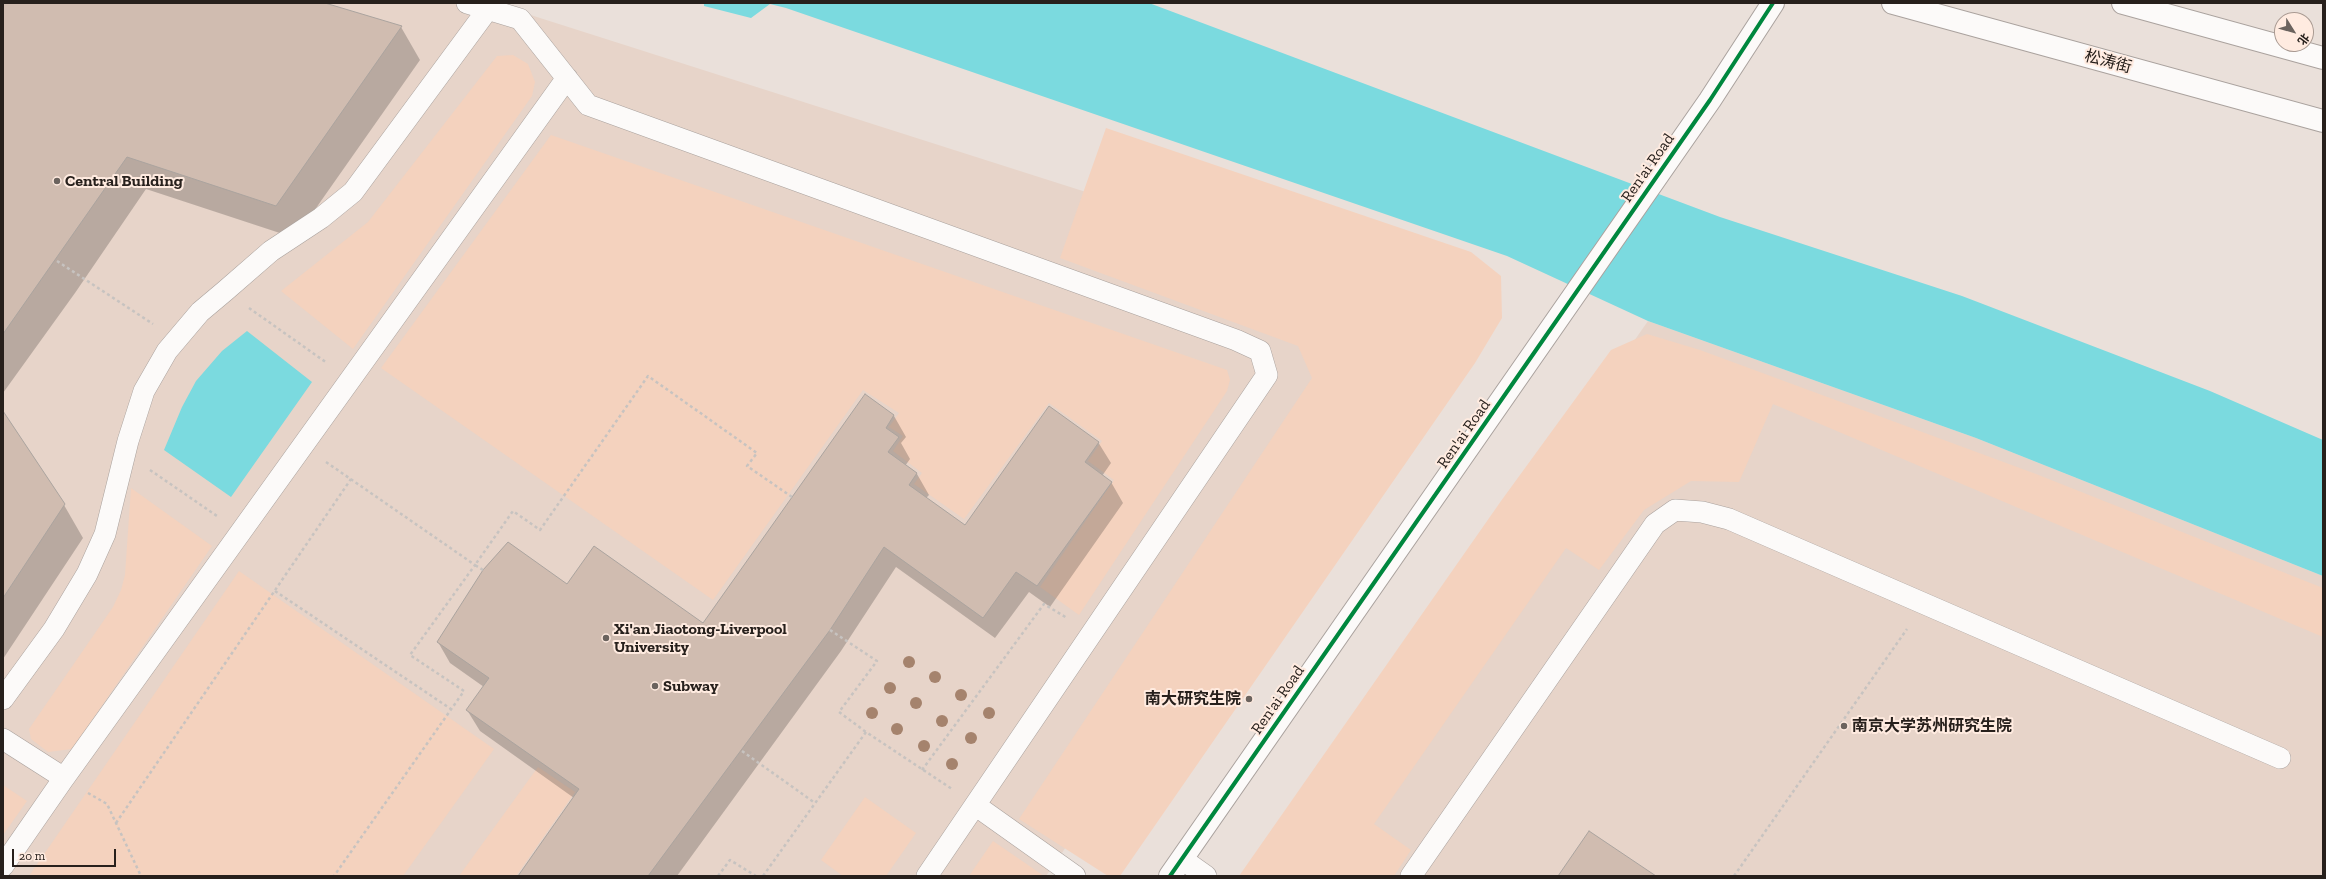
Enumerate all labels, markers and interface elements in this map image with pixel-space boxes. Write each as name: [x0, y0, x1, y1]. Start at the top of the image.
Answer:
north arrow: [2274, 12, 2314, 52]
text: 北: [2295, 31, 2312, 47]
street label: 松涛街: [2082, 47, 2134, 77]
street label: Ren'ai Road: [1617, 130, 1679, 206]
place label: Central Building: [65, 171, 183, 191]
marker: Central Building: [52, 176, 62, 186]
street label: Ren'ai Road: [1433, 396, 1495, 472]
place label: Xi'an Jiaotong-Liverpool University: [614, 619, 787, 657]
marker: Xi'an Jiaotong-Liverpool University: [601, 633, 611, 643]
street label: Ren'ai Road: [1247, 662, 1309, 738]
place label: Subway: [663, 676, 718, 696]
marker: Subway: [650, 681, 660, 691]
place label: 南大研究生院: [1145, 689, 1241, 709]
marker: 南大研究生院: [1244, 694, 1254, 704]
place label: 南京大学苏州研究生院: [1852, 716, 2012, 736]
marker: 南京大学苏州研究生院: [1839, 721, 1849, 731]
scale bar: [14, 841, 118, 867]
text: 20 m: [19, 849, 45, 863]

